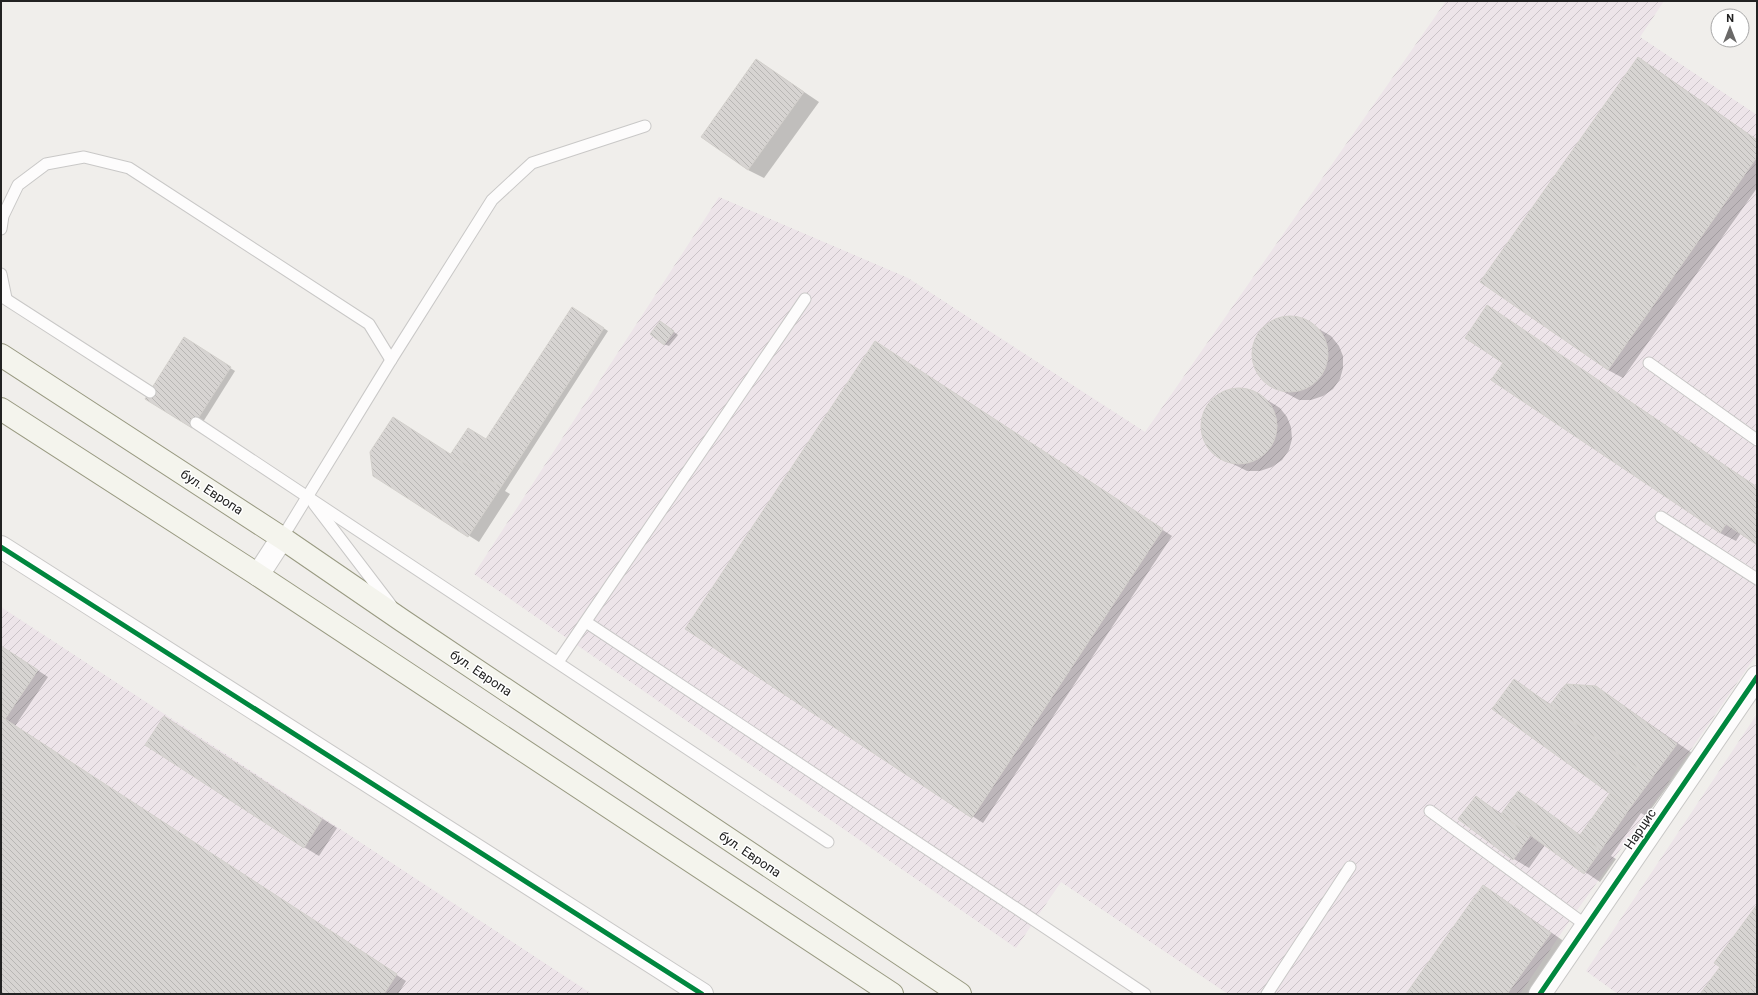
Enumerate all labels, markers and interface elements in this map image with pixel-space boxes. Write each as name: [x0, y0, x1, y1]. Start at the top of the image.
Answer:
north arrow: [1710, 8, 1750, 48]
text: N: [1726, 12, 1734, 25]
street label: бул. Европа: [178, 466, 246, 518]
street label: бул. Европа: [447, 647, 515, 699]
street label: Нарцис: [1621, 806, 1659, 852]
street label: бул. Европа: [716, 828, 784, 880]

